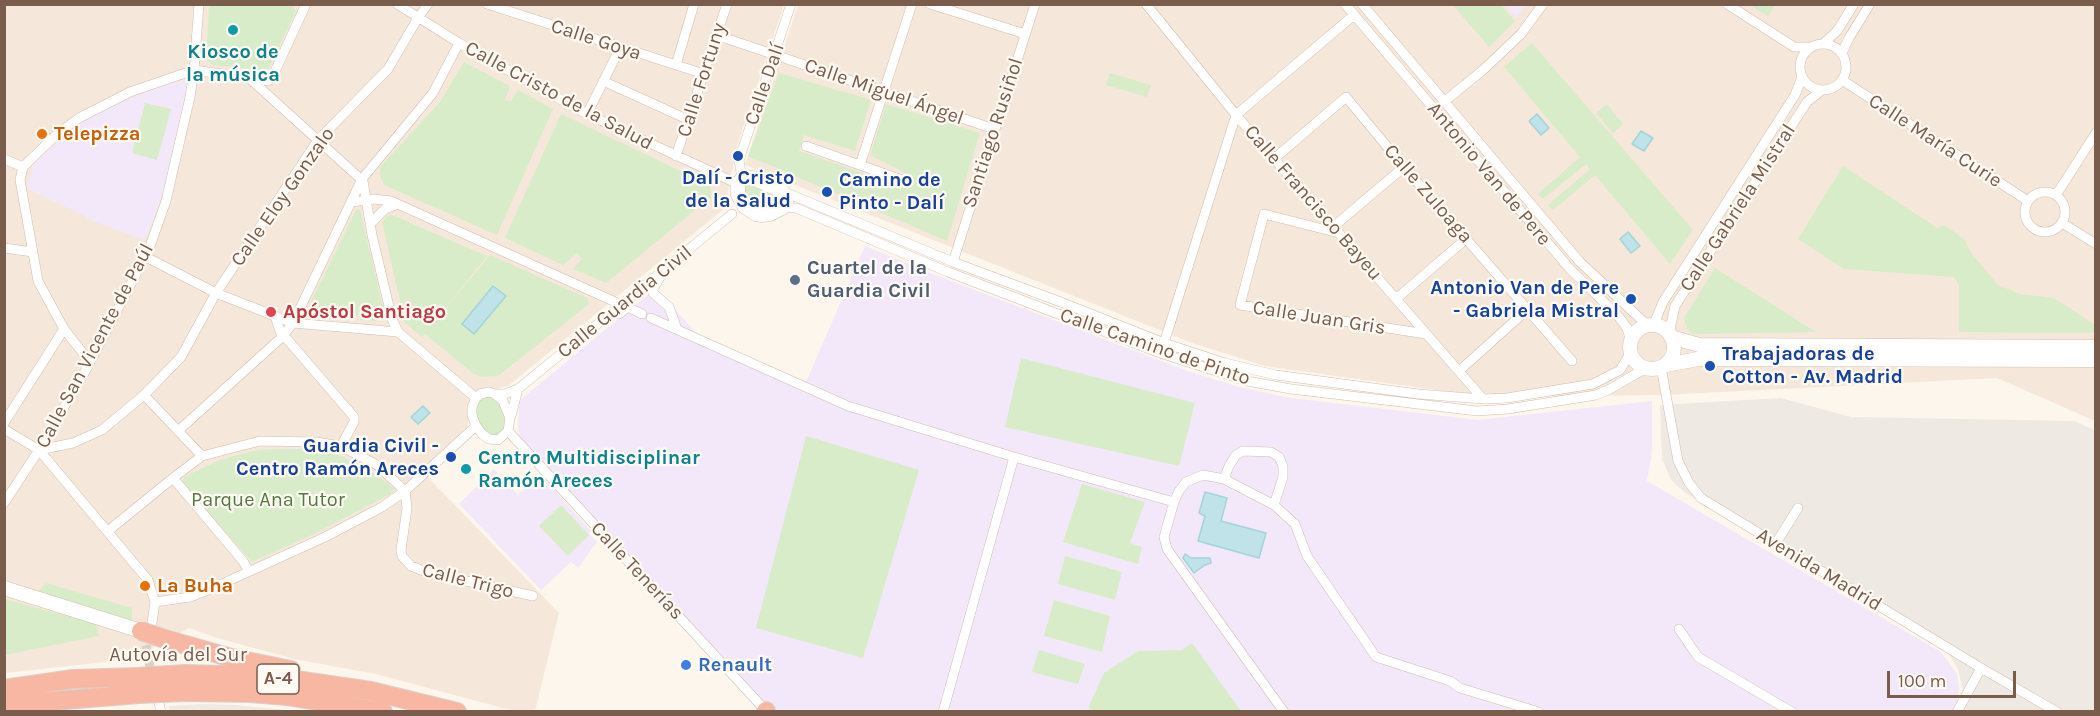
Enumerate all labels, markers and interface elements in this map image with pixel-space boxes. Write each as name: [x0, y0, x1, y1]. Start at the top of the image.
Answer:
street label: Calle Goya: [548, 14, 644, 66]
street label: Calle Fortuny: [672, 20, 732, 140]
marker: Kiosco de la música: [226, 23, 240, 37]
street label: Calle Cristo de la Salud: [461, 36, 657, 156]
place label: Kiosco de la música: [186, 40, 280, 87]
street label: Calle Dalí: [740, 40, 790, 128]
street label: Calle Miguel Ángel: [801, 53, 967, 131]
street label: Santiago Rusiñol: [957, 55, 1029, 211]
street label: Calle María Curie: [1864, 89, 2006, 193]
street label: Antonio Van de Pere: [1422, 97, 1556, 251]
street label: Calle Francisco Bayeu: [1239, 120, 1387, 286]
street label: Calle Gabriela Mistral: [1675, 120, 1801, 296]
place label: Telepizza: [54, 122, 141, 146]
street label: Calle Eloy Gonzalo: [226, 123, 340, 271]
marker: Telepizza: [35, 127, 49, 141]
street label: Calle Zuloaga: [1379, 140, 1477, 248]
marker: Dalí - Cristo de la Salud: [731, 149, 745, 163]
place label: Dalí - Cristo de la Salud: [682, 166, 794, 213]
place label: Camino de Pinto - Dalí: [839, 168, 945, 215]
marker: Camino de Pinto - Dalí: [820, 185, 834, 199]
street label: Calle San Vicente de Paúl: [31, 239, 159, 453]
street label: Calle Guardia Civil: [553, 240, 697, 364]
place label: Cuartel de la Guardia Civil: [807, 256, 930, 303]
marker: Cuartel de la Guardia Civil: [788, 273, 802, 287]
place label: Antonio Van de Pere - Gabriela Mistral: [1430, 276, 1619, 323]
marker: Antonio Van de Pere - Gabriela Mistral: [1624, 292, 1638, 306]
street label: Calle Juan Gris: [1251, 296, 1387, 340]
place label: Apóstol Santiago: [283, 300, 446, 324]
street label: Calle Camino de Pinto: [1057, 303, 1253, 391]
marker: Apóstol Santiago: [264, 305, 278, 319]
place label: Trabajadoras de Cotton - Av. Madrid: [1722, 342, 1903, 389]
marker: Trabajadoras de Cotton - Av. Madrid: [1703, 359, 1717, 373]
place label: Guardia Civil - Centro Ramón Areces: [236, 434, 439, 481]
place label: Centro Multidisciplinar Ramón Areces: [478, 446, 700, 493]
marker: Guardia Civil - Centro Ramón Areces: [444, 450, 458, 464]
marker: Centro Multidisciplinar Ramón Areces: [459, 462, 473, 476]
park label: Parque Ana Tutor: [191, 488, 345, 512]
street label: Calle Tenerías: [585, 517, 689, 625]
street label: Avenida Madrid: [1752, 523, 1886, 617]
street label: Calle Trigo: [420, 558, 516, 604]
place label: La Buha: [157, 574, 233, 598]
marker: La Buha: [138, 579, 152, 593]
street label: Autovía del Sur: [109, 643, 247, 667]
place label: Renault: [698, 653, 772, 677]
marker: Renault: [679, 658, 693, 672]
scale bar: [1890, 659, 2019, 697]
road number: A-4: [257, 664, 299, 694]
text: 100 m: [1898, 670, 1946, 692]

